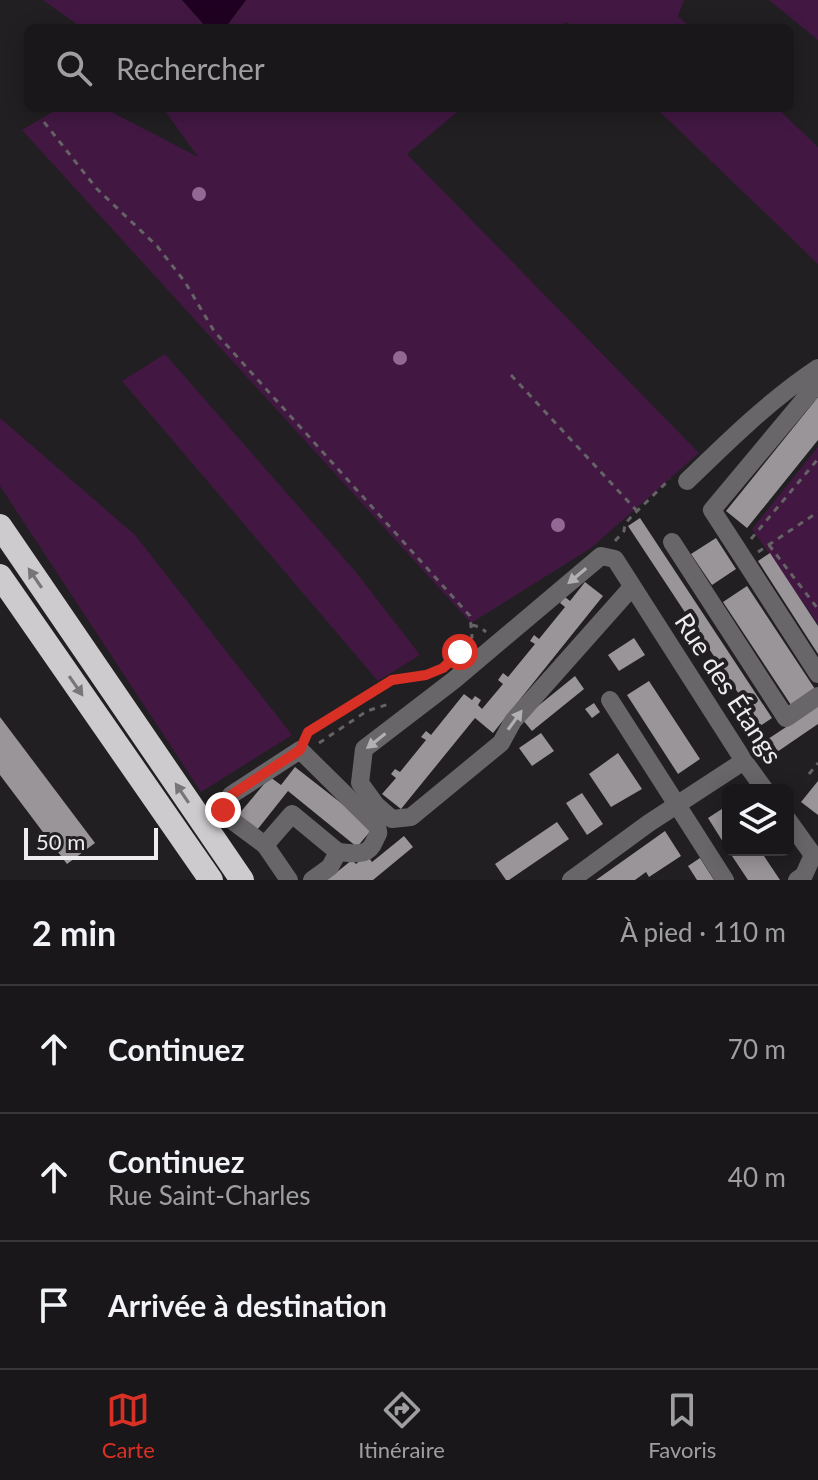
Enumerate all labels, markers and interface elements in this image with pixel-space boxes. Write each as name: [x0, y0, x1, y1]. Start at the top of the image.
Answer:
search box: [24, 24, 794, 112]
icon: search: [52, 46, 96, 90]
text: Rechercher: [116, 50, 265, 86]
one-way arrow: [28, 567, 43, 589]
one-way arrow: [567, 567, 587, 584]
street label: Rue des Étangs: [669, 607, 789, 769]
route start: [442, 634, 478, 670]
one-way arrow: [68, 676, 83, 697]
one-way arrow: [507, 710, 523, 730]
one-way arrow: [366, 732, 386, 748]
one-way arrow: [175, 782, 190, 803]
map controls: [722, 784, 794, 856]
button: layers: [722, 784, 794, 856]
route end: [205, 792, 241, 828]
scale bar: [24, 824, 158, 860]
text: 50 m: [36, 828, 85, 855]
text: 2 min: [32, 912, 116, 953]
text: À pied · 110 m: [620, 916, 786, 948]
icon: ahead: [32, 1027, 76, 1071]
text: Continuez: [108, 1031, 244, 1067]
text: 70 m: [728, 1033, 786, 1065]
text: Continuez: [108, 1143, 244, 1179]
icon: ahead: [32, 1155, 76, 1199]
text: 40 m: [728, 1161, 786, 1193]
text: Rue Saint-Charles: [108, 1179, 310, 1211]
icon: arrive: [32, 1283, 76, 1327]
text: Arrivée à destination: [108, 1287, 387, 1323]
tab: Carte: [102, 1388, 155, 1463]
tab: Itinéraire: [358, 1388, 445, 1463]
tab: Favoris: [648, 1388, 716, 1463]

